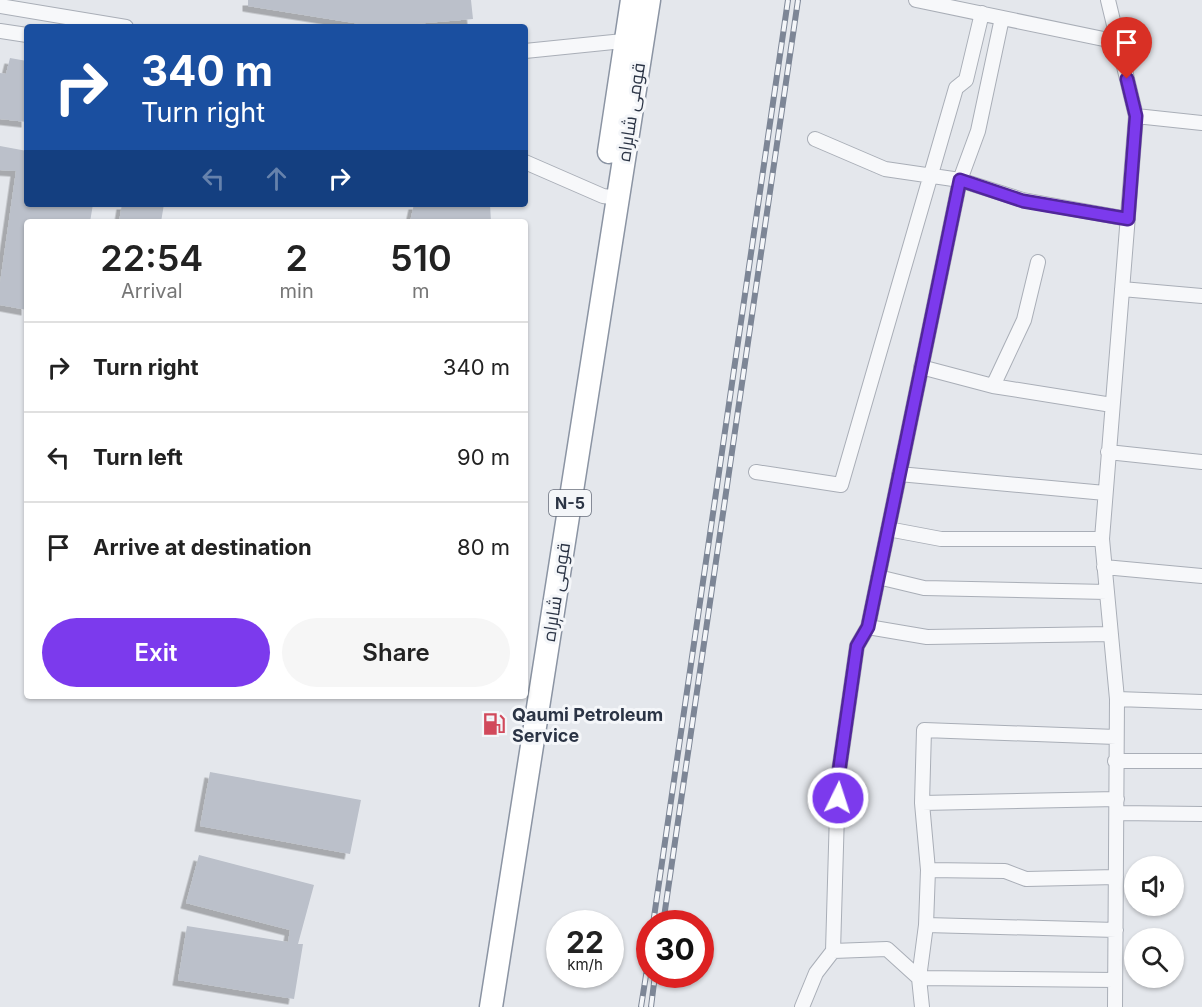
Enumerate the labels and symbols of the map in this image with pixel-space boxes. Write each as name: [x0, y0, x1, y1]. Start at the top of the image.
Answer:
pin: [1101, 17, 1152, 79]
street label: قومی شاہراہ: [613, 61, 651, 163]
road number: N-5: [549, 490, 591, 516]
street label: قومی شاہراہ: [538, 541, 576, 643]
place label: Qaumi Petroleum Service: [512, 704, 663, 746]
fuel station icon: Qaumi Petroleum Service: [481, 711, 507, 737]
position arrow: [806, 766, 870, 830]
speed limit sign: 30: [636, 910, 714, 988]

